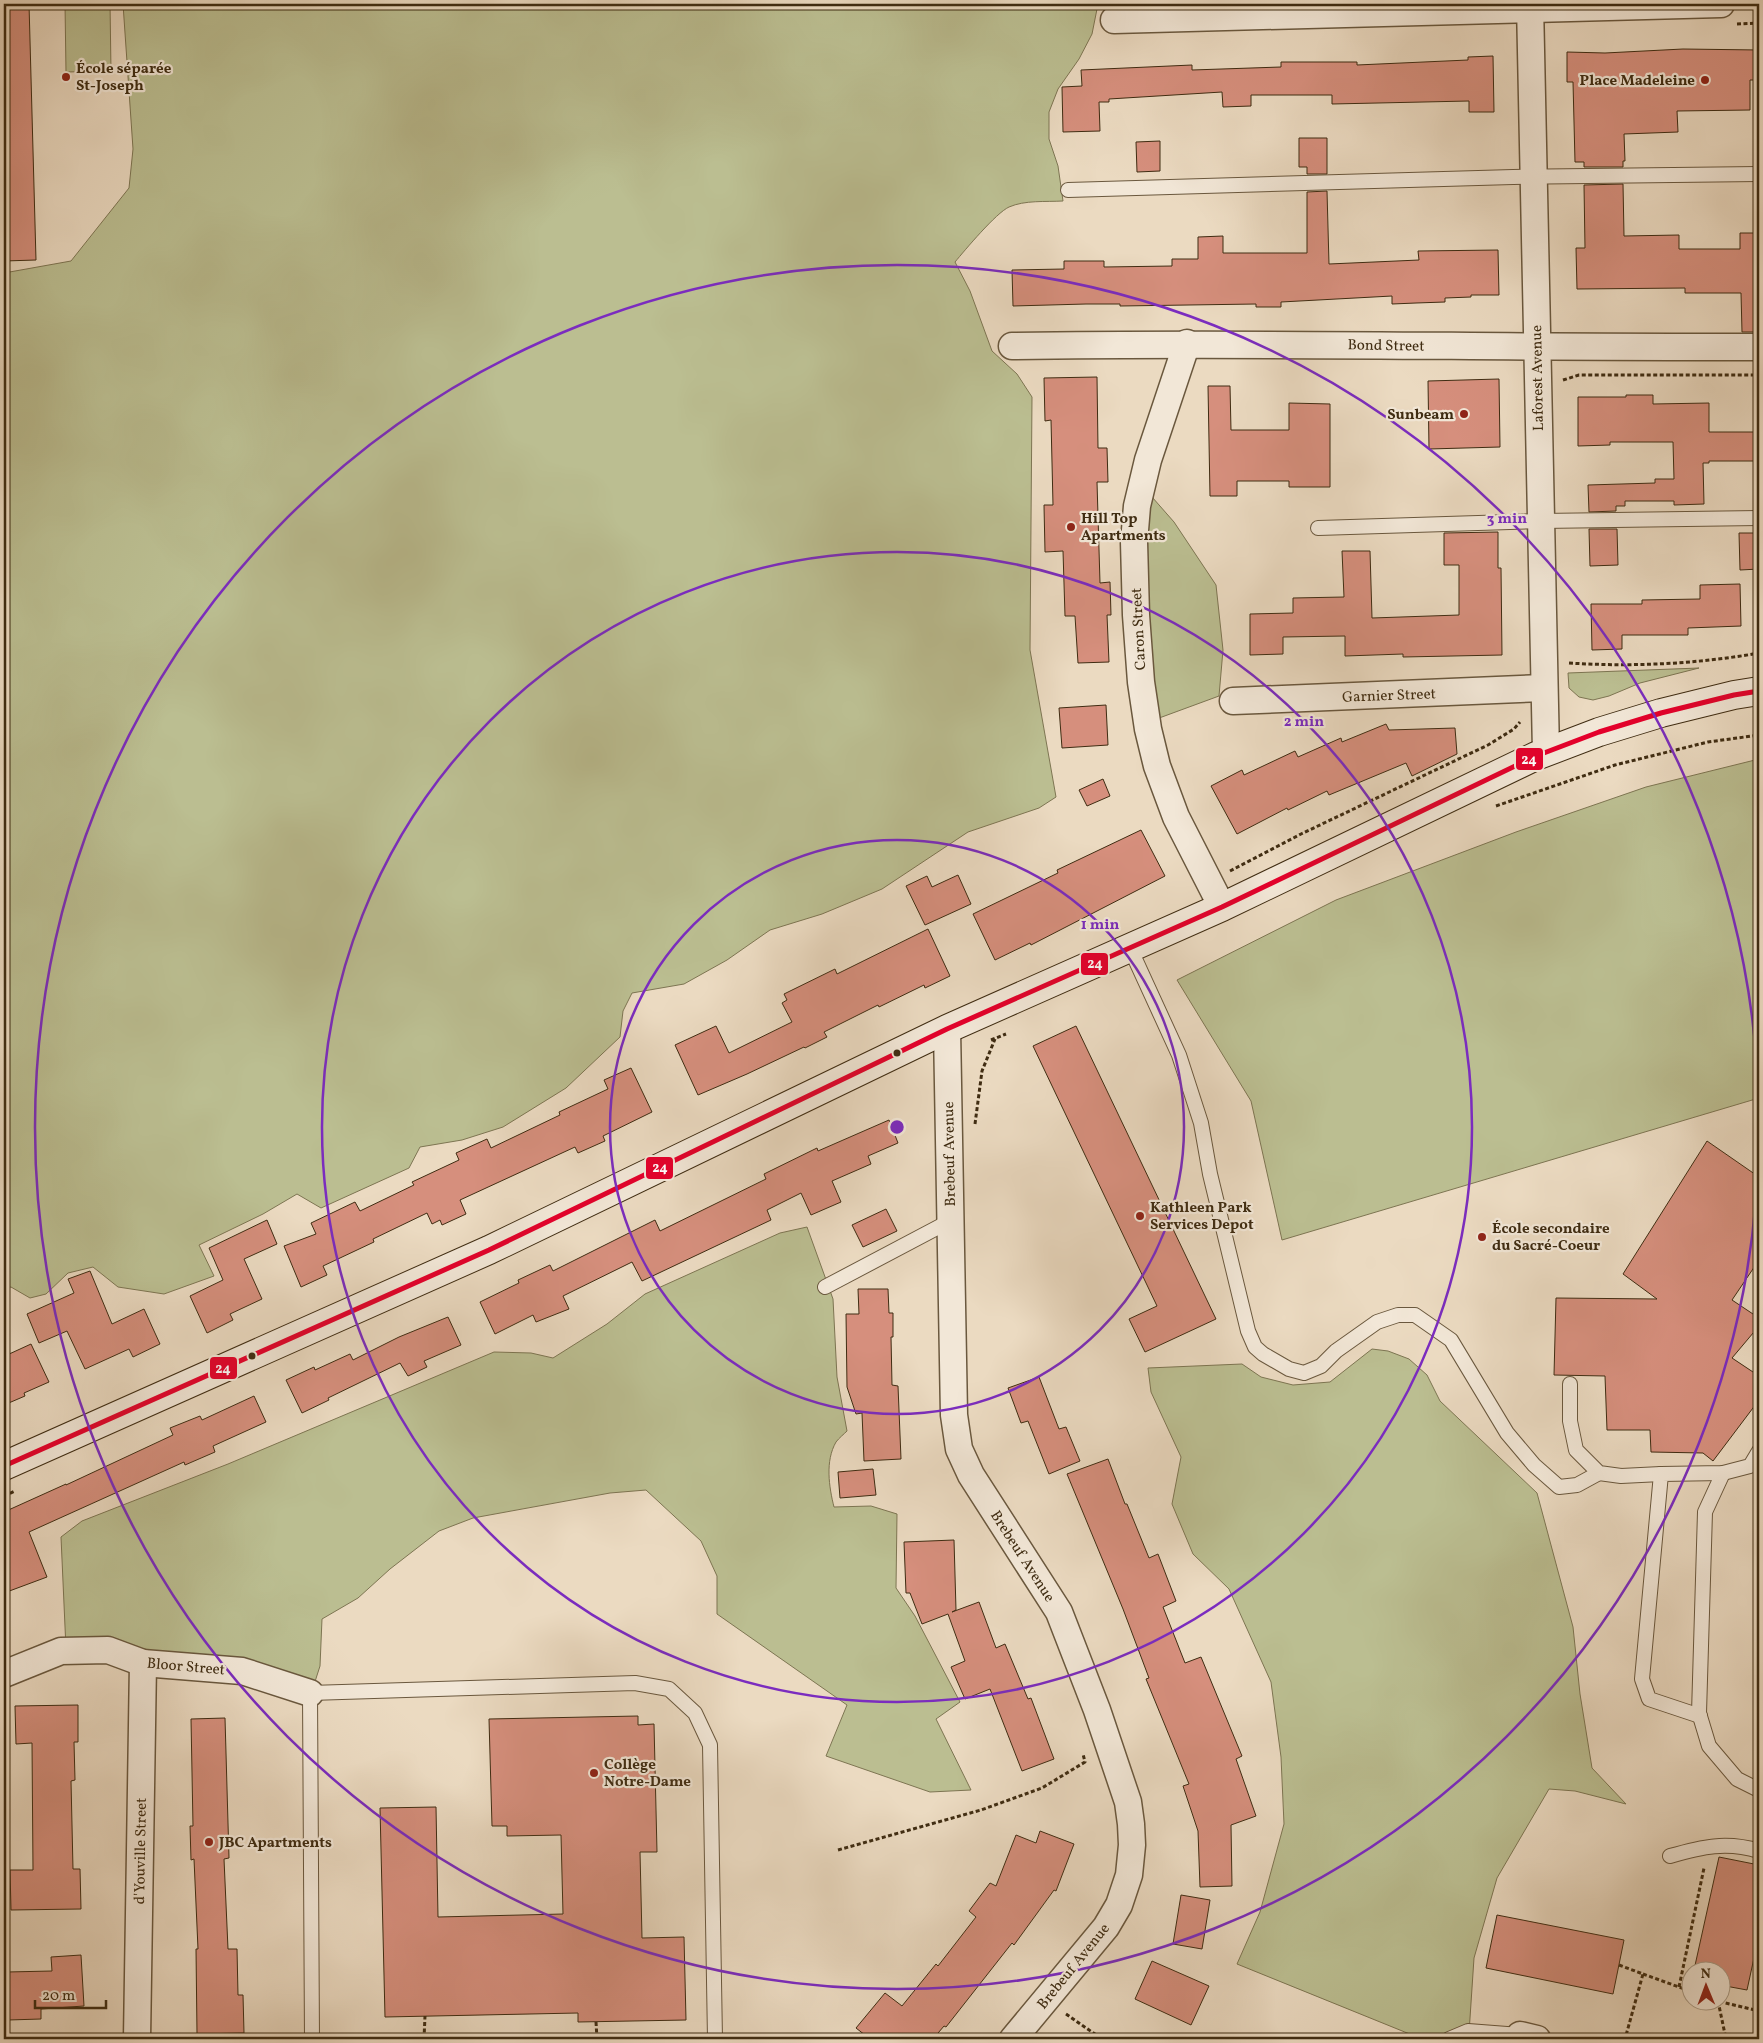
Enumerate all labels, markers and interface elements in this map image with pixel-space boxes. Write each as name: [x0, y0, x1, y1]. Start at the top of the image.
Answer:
place label: École séparée St-Joseph: [76, 59, 172, 97]
marker: École séparée St-Joseph: [60, 71, 72, 83]
place label: Place Madeleine: [1580, 71, 1695, 92]
marker: Place Madeleine: [1699, 74, 1711, 86]
street label: Laforest Avenue: [1527, 325, 1550, 431]
street label: Bond Street: [1347, 335, 1425, 358]
place label: Sunbeam: [1387, 405, 1454, 426]
marker: Sunbeam: [1458, 408, 1470, 420]
place label: Hill Top Apartments: [1081, 509, 1166, 547]
text: 3 min: [1487, 509, 1527, 530]
marker: Hill Top Apartments: [1065, 521, 1077, 533]
street label: Caron Street: [1127, 587, 1152, 671]
street label: Garnier Street: [1342, 684, 1436, 709]
text: 2 min: [1284, 712, 1324, 733]
line badge: 24: [1515, 747, 1544, 771]
text: 24: [1521, 751, 1537, 770]
text: 1 min: [1081, 915, 1119, 936]
line badge: 24: [1080, 952, 1109, 976]
text: 24: [1087, 955, 1103, 974]
unlabelled marker: [892, 1048, 902, 1058]
street label: Brebeuf Avenue: [939, 1101, 962, 1207]
centre of rings: [888, 1118, 906, 1136]
line badge: 24: [645, 1156, 674, 1180]
text: 24: [652, 1159, 668, 1178]
place label: Kathleen Park Services Depot: [1150, 1198, 1254, 1236]
marker: Kathleen Park Services Depot: [1134, 1210, 1146, 1222]
place label: École secondaire du Sacré-Coeur: [1492, 1219, 1610, 1257]
marker: École secondaire du Sacré-Coeur: [1476, 1231, 1488, 1243]
unlabelled marker: [247, 1351, 257, 1361]
line badge: 24: [209, 1356, 238, 1380]
text: 24: [215, 1360, 231, 1379]
street label: Brebeuf Avenue: [984, 1507, 1059, 1607]
street label: Bloor Street: [146, 1654, 226, 1681]
place label: Collège Notre-Dame: [604, 1755, 691, 1793]
marker: Collège Notre-Dame: [588, 1767, 600, 1779]
street label: d'Youville Street: [130, 1797, 153, 1905]
place label: JBC Apartments: [218, 1833, 332, 1854]
marker: JBC Apartments: [203, 1836, 215, 1848]
street label: Brebeuf Avenue: [1033, 1919, 1115, 2014]
north arrow: [1680, 1960, 1730, 2010]
text: N: [1701, 1965, 1711, 1984]
scale bar: [35, 1978, 106, 2010]
text: 20 m: [42, 1986, 75, 2007]

